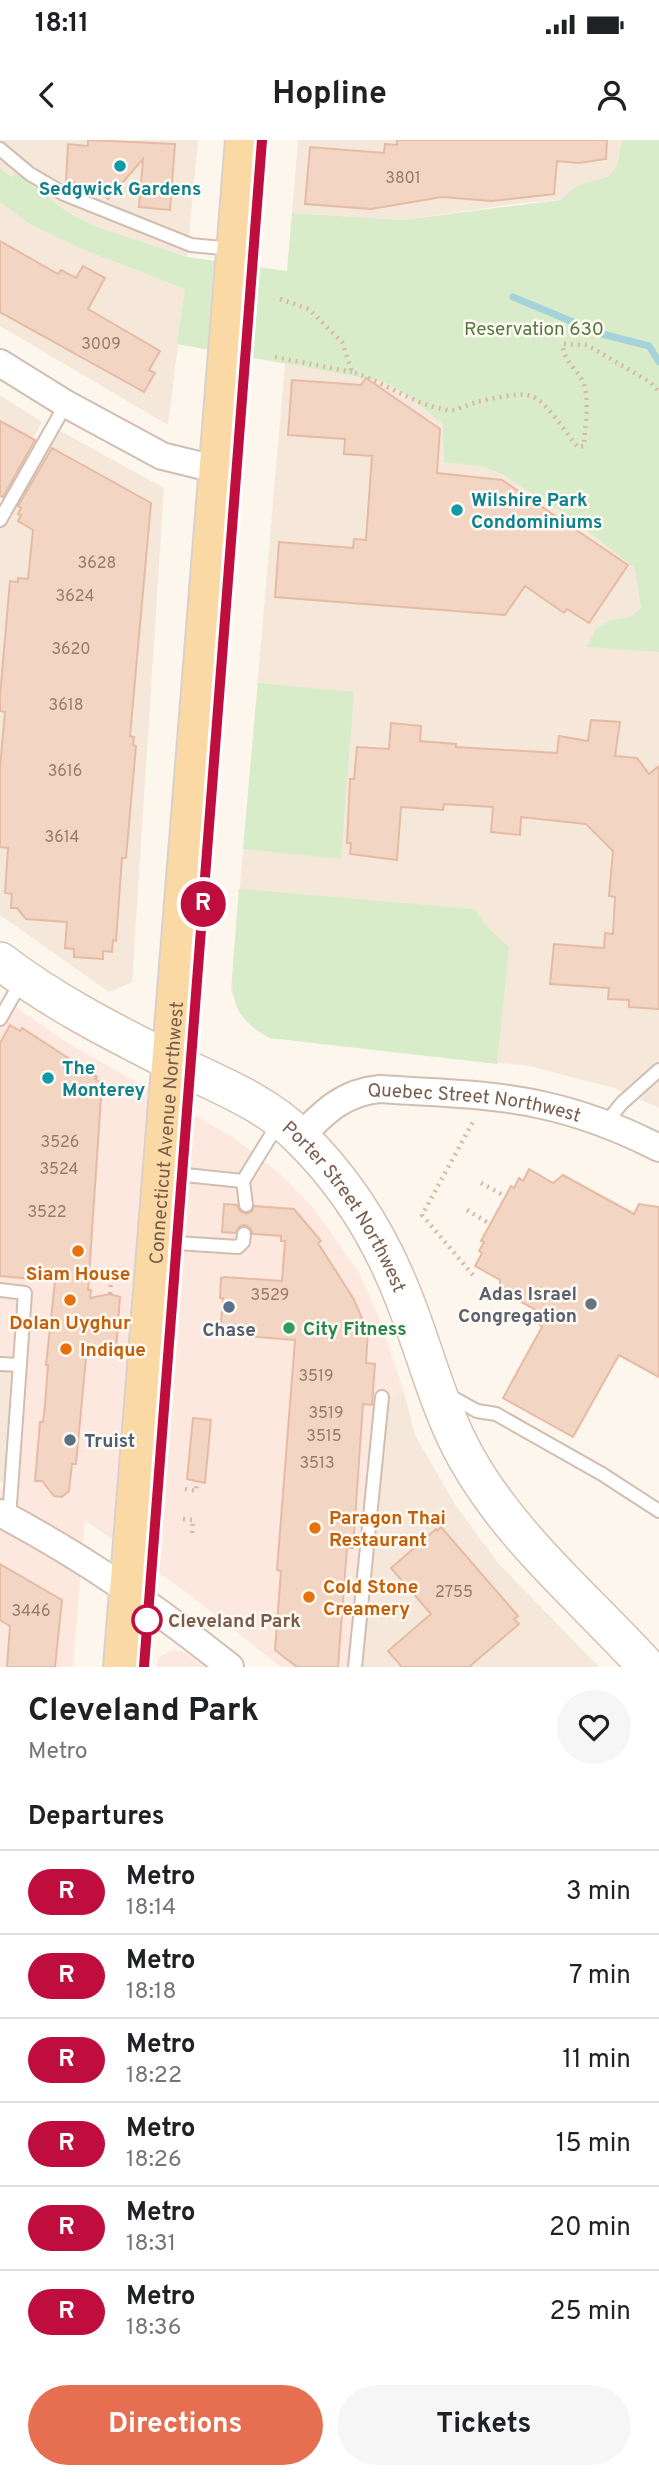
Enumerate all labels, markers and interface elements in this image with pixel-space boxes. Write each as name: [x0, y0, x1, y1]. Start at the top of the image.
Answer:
text: 18:11: [35, 8, 89, 41]
text: Hopline: [272, 75, 387, 115]
icon: back: [28, 76, 66, 114]
icon: person: [593, 76, 631, 114]
marker: Sedgwick Gardens: [112, 158, 128, 174]
house number: 3801: [385, 169, 421, 189]
place label: Sedgwick Gardens: [39, 178, 201, 202]
park label: Reservation 630: [464, 318, 604, 342]
house number: 3009: [81, 335, 121, 355]
place label: Wilshire Park Condominiums: [471, 489, 602, 535]
marker: Wilshire Park Condominiums: [449, 502, 465, 518]
house number: 3628: [78, 554, 116, 574]
house number: 3624: [56, 587, 94, 607]
house number: 3620: [51, 640, 91, 660]
house number: 3618: [49, 696, 83, 716]
house number: 3616: [48, 762, 82, 782]
house number: 3614: [45, 828, 79, 848]
line badge: R: [180, 881, 226, 927]
text: R: [195, 889, 211, 919]
street label: Connecticut Avenue Northwest: [145, 1000, 190, 1265]
place label: The Monterey: [62, 1057, 146, 1103]
marker: The Monterey: [40, 1070, 56, 1086]
street label: Quebec Street Northwest: [366, 1079, 584, 1129]
street label: Porter Street Northwest: [277, 1116, 410, 1296]
house number: 3526: [41, 1133, 79, 1153]
house number: 3524: [39, 1160, 79, 1180]
house number: 3522: [27, 1203, 67, 1223]
marker: Siam House: [70, 1243, 86, 1259]
place label: Siam House: [26, 1263, 130, 1287]
place label: Adas Israel Congregation: [458, 1283, 577, 1329]
house number: 3529: [251, 1286, 289, 1306]
marker: Dolan Uyghur: [62, 1292, 78, 1308]
marker: Adas Israel Congregation: [583, 1296, 599, 1312]
marker: Chase: [221, 1299, 237, 1315]
place label: Dolan Uyghur: [9, 1312, 131, 1336]
place label: City Fitness: [303, 1318, 407, 1342]
place label: Chase: [202, 1319, 256, 1343]
marker: City Fitness: [281, 1320, 297, 1336]
place label: Indique: [80, 1339, 146, 1363]
marker: Indique: [58, 1341, 74, 1357]
house number: 3519: [298, 1367, 334, 1387]
house number: 3519: [308, 1404, 344, 1424]
house number: 3515: [306, 1427, 342, 1447]
place label: Truist: [84, 1430, 135, 1454]
marker: Truist: [62, 1432, 78, 1448]
house number: 3513: [299, 1454, 335, 1474]
place label: Paragon Thai Restaurant: [329, 1507, 446, 1553]
marker: Paragon Thai Restaurant: [307, 1520, 323, 1536]
place label: Cold Stone Creamery: [323, 1576, 418, 1622]
house number: 2755: [435, 1583, 473, 1603]
marker: Cold Stone Creamery: [301, 1589, 317, 1605]
house number: 3446: [11, 1602, 51, 1622]
marker: Cleveland Park: [132, 1605, 162, 1635]
place label: Cleveland Park: [168, 1610, 301, 1634]
button: heart: [557, 1690, 631, 1764]
text: Cleveland Park: [28, 1691, 259, 1733]
text: Metro: [28, 1738, 88, 1767]
text: Departures: [28, 1801, 165, 1834]
text: Metro: [126, 1861, 195, 1894]
text: 3 min: [566, 1876, 631, 1909]
text: R: [58, 1877, 75, 1907]
text: 18:14: [126, 1894, 176, 1923]
text: Metro: [126, 1945, 195, 1978]
text: 7 min: [569, 1960, 631, 1993]
text: R: [58, 1961, 75, 1991]
text: 18:18: [126, 1978, 176, 2007]
text: Metro: [126, 2029, 195, 2062]
text: 11 min: [562, 2044, 631, 2077]
text: R: [58, 2045, 75, 2075]
text: 18:22: [126, 2062, 182, 2091]
text: Metro: [126, 2113, 195, 2146]
text: 15 min: [556, 2128, 631, 2161]
text: R: [58, 2129, 75, 2159]
text: 18:26: [126, 2146, 182, 2175]
text: Metro: [126, 2197, 195, 2230]
text: 20 min: [549, 2212, 631, 2245]
text: R: [58, 2213, 75, 2243]
text: 18:31: [126, 2230, 176, 2259]
text: Metro: [126, 2281, 195, 2314]
text: 25 min: [550, 2296, 631, 2329]
text: R: [58, 2297, 75, 2327]
text: 18:36: [126, 2314, 181, 2343]
button: Directions: [28, 2385, 323, 2465]
button: Tickets: [337, 2385, 631, 2465]

